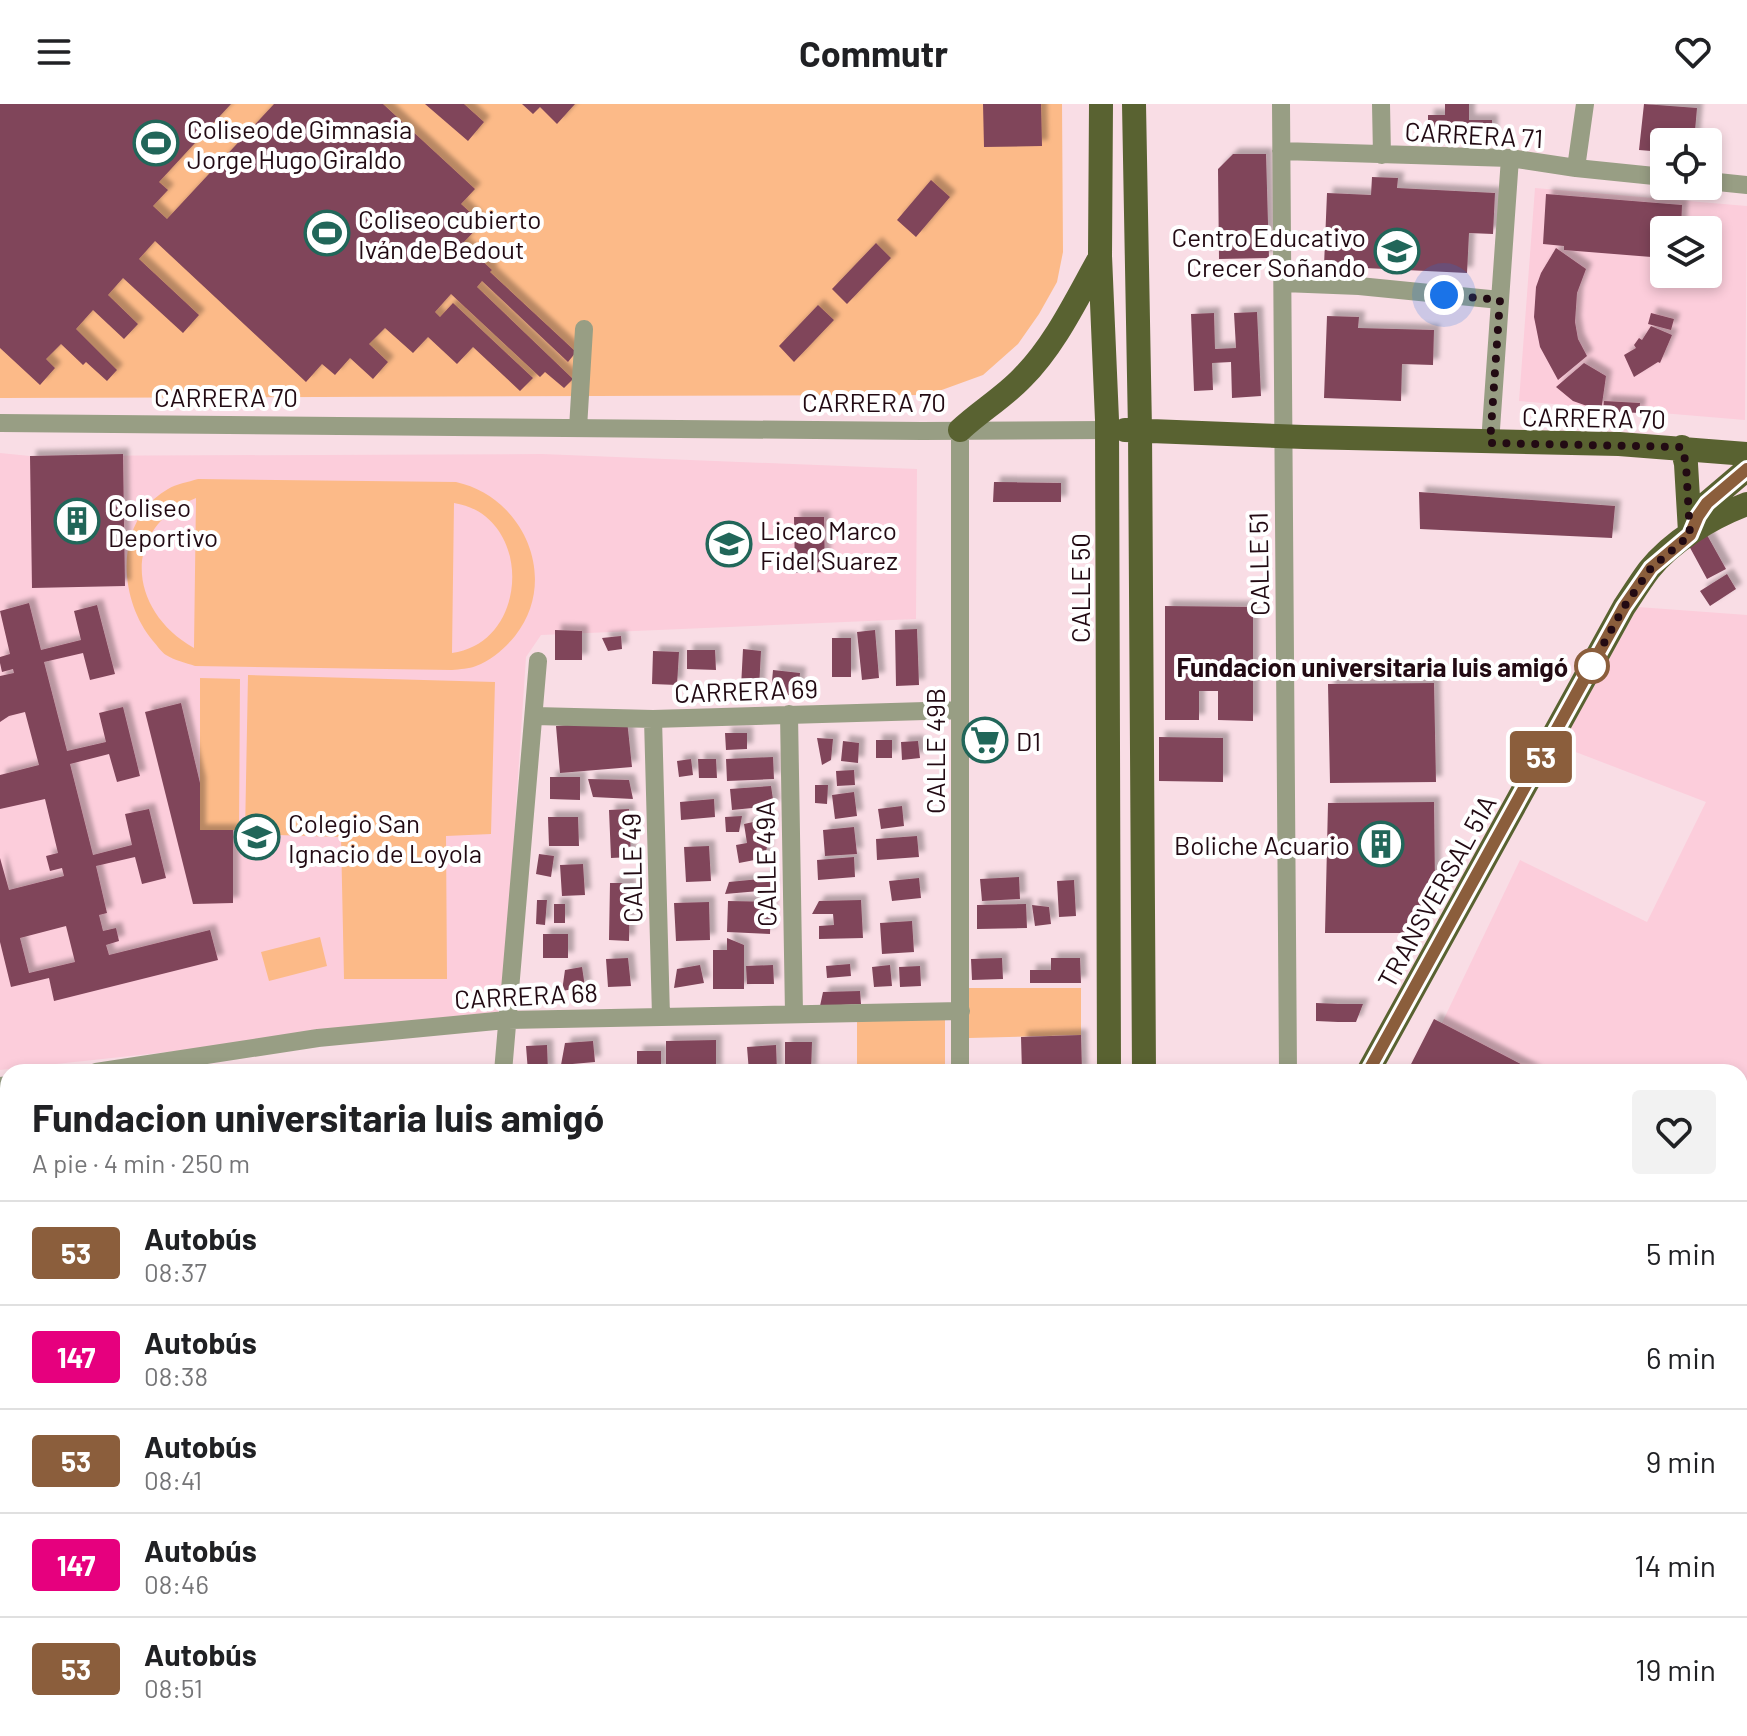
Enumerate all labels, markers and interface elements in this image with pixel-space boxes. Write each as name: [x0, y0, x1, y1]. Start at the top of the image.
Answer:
icon: menu: [32, 30, 76, 74]
icon: heart: [1671, 30, 1715, 74]
text: Commutr: [799, 31, 948, 74]
place label: Coliseo de Gimnasia Jorge Hugo Giraldo: [187, 113, 412, 174]
street label: CARRERA 71: [1404, 115, 1544, 153]
sports icon: Coliseo de Gimnasia Jorge Hugo Giraldo: [132, 119, 180, 167]
map controls: [1650, 128, 1722, 288]
button: locate: [1650, 128, 1722, 200]
place label: Coliseo cubierto Iván de Bedout: [358, 203, 541, 264]
sports icon: Coliseo cubierto Iván de Bedout: [303, 209, 351, 257]
button: layers: [1650, 216, 1722, 288]
place label: Centro Educativo Crecer Soñando: [1171, 221, 1366, 282]
school or university icon: Centro Educativo Crecer Soñando: [1373, 227, 1421, 275]
your location: [1424, 275, 1464, 315]
street label: CARRERA 70: [154, 381, 298, 412]
street label: CARRERA 70: [802, 386, 946, 417]
street label: CARRERA 70: [1522, 400, 1666, 434]
place label: Coliseo Deportivo: [108, 491, 218, 552]
building icon: Coliseo Deportivo: [53, 497, 101, 545]
street label: CALLE 51: [1242, 512, 1274, 616]
place label: Liceo Marco Fidel Suarez: [760, 514, 898, 575]
school or university icon: Liceo Marco Fidel Suarez: [705, 520, 753, 568]
street label: CALLE 50: [1064, 533, 1095, 643]
marker: Fundacion universitaria luis amigó: [1575, 649, 1609, 683]
place label: Fundacion universitaria luis amigó: [1176, 651, 1568, 682]
street label: CARRERA 69: [674, 672, 818, 708]
street label: CALLE 49B: [919, 688, 950, 814]
supermarket icon: D1: [961, 716, 1009, 764]
place label: D1: [1016, 725, 1041, 756]
line badge: 53: [1505, 731, 1577, 783]
text: 53: [1526, 740, 1556, 774]
street label: TRANSVERSAL 51A: [1370, 789, 1502, 993]
street label: CALLE 49A: [748, 801, 782, 927]
place label: Colegio San Ignacio de Loyola: [288, 807, 482, 868]
school or university icon: Colegio San Ignacio de Loyola: [233, 813, 281, 861]
street label: CALLE 49: [615, 813, 647, 923]
building icon: Boliche Acuario: [1357, 820, 1405, 868]
place label: Boliche Acuario: [1174, 829, 1350, 860]
street label: CARRERA 68: [453, 976, 599, 1014]
button: heart: [1632, 1090, 1716, 1174]
text: Fundacion universitaria luis amigó: [32, 1094, 604, 1140]
text: A pie · 4 min · 250 m: [32, 1147, 250, 1178]
text: Autobús: [144, 1220, 257, 1256]
text: 5 min: [1646, 1235, 1716, 1271]
text: 53: [61, 1236, 91, 1270]
text: 08:37: [144, 1256, 207, 1287]
text: Autobús: [144, 1324, 257, 1360]
text: 6 min: [1646, 1339, 1716, 1375]
text: 147: [57, 1340, 95, 1374]
text: 08:38: [144, 1360, 208, 1391]
text: Autobús: [144, 1428, 257, 1464]
text: 9 min: [1646, 1443, 1716, 1479]
text: 53: [61, 1444, 91, 1478]
text: 08:41: [144, 1464, 202, 1495]
text: Autobús: [144, 1532, 257, 1568]
text: 14 min: [1634, 1547, 1716, 1583]
text: 147: [57, 1548, 95, 1582]
text: 08:46: [144, 1568, 209, 1599]
text: Autobús: [144, 1636, 257, 1672]
text: 19 min: [1635, 1651, 1716, 1687]
text: 53: [61, 1652, 91, 1686]
text: 08:51: [144, 1672, 203, 1703]

